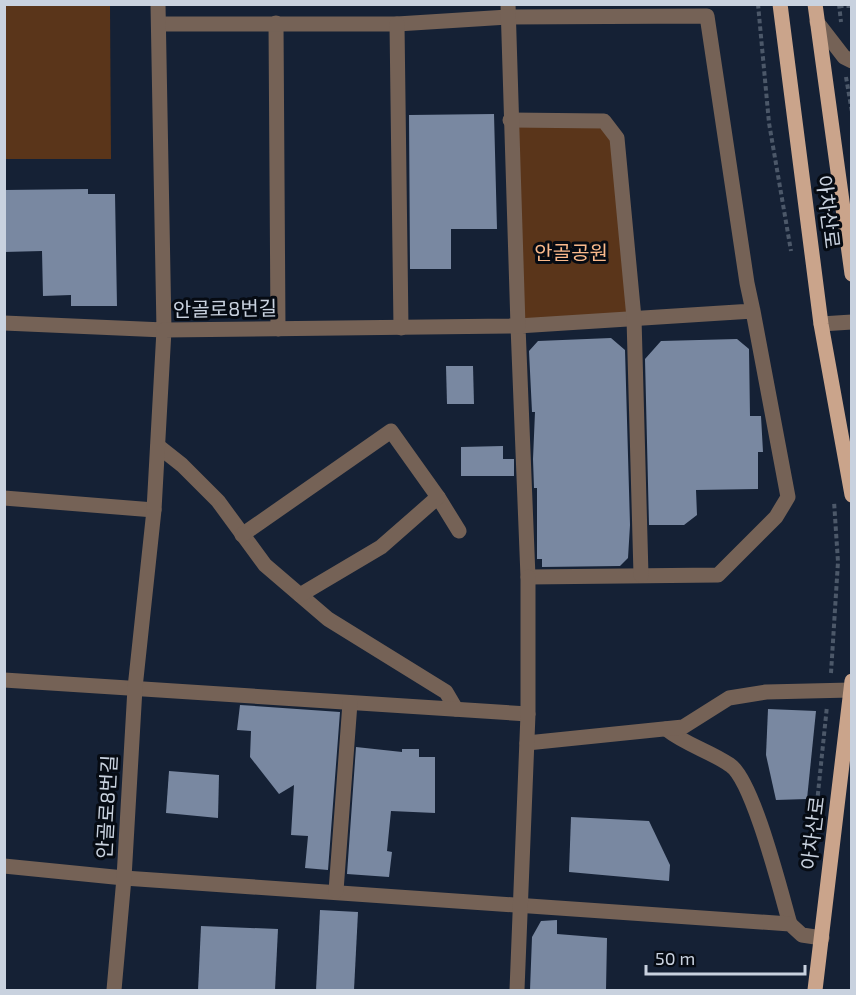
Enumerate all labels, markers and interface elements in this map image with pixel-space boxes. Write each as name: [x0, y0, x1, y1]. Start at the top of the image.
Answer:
street label: 아차산로: [813, 174, 845, 250]
park label: 안골공원: [534, 240, 608, 264]
street label: 안골로8번길: [173, 295, 277, 321]
street label: 안골로8번길: [91, 754, 121, 860]
street label: 아차산로: [796, 795, 828, 871]
scale bar: [646, 938, 805, 976]
text: 50 m: [655, 947, 695, 969]

